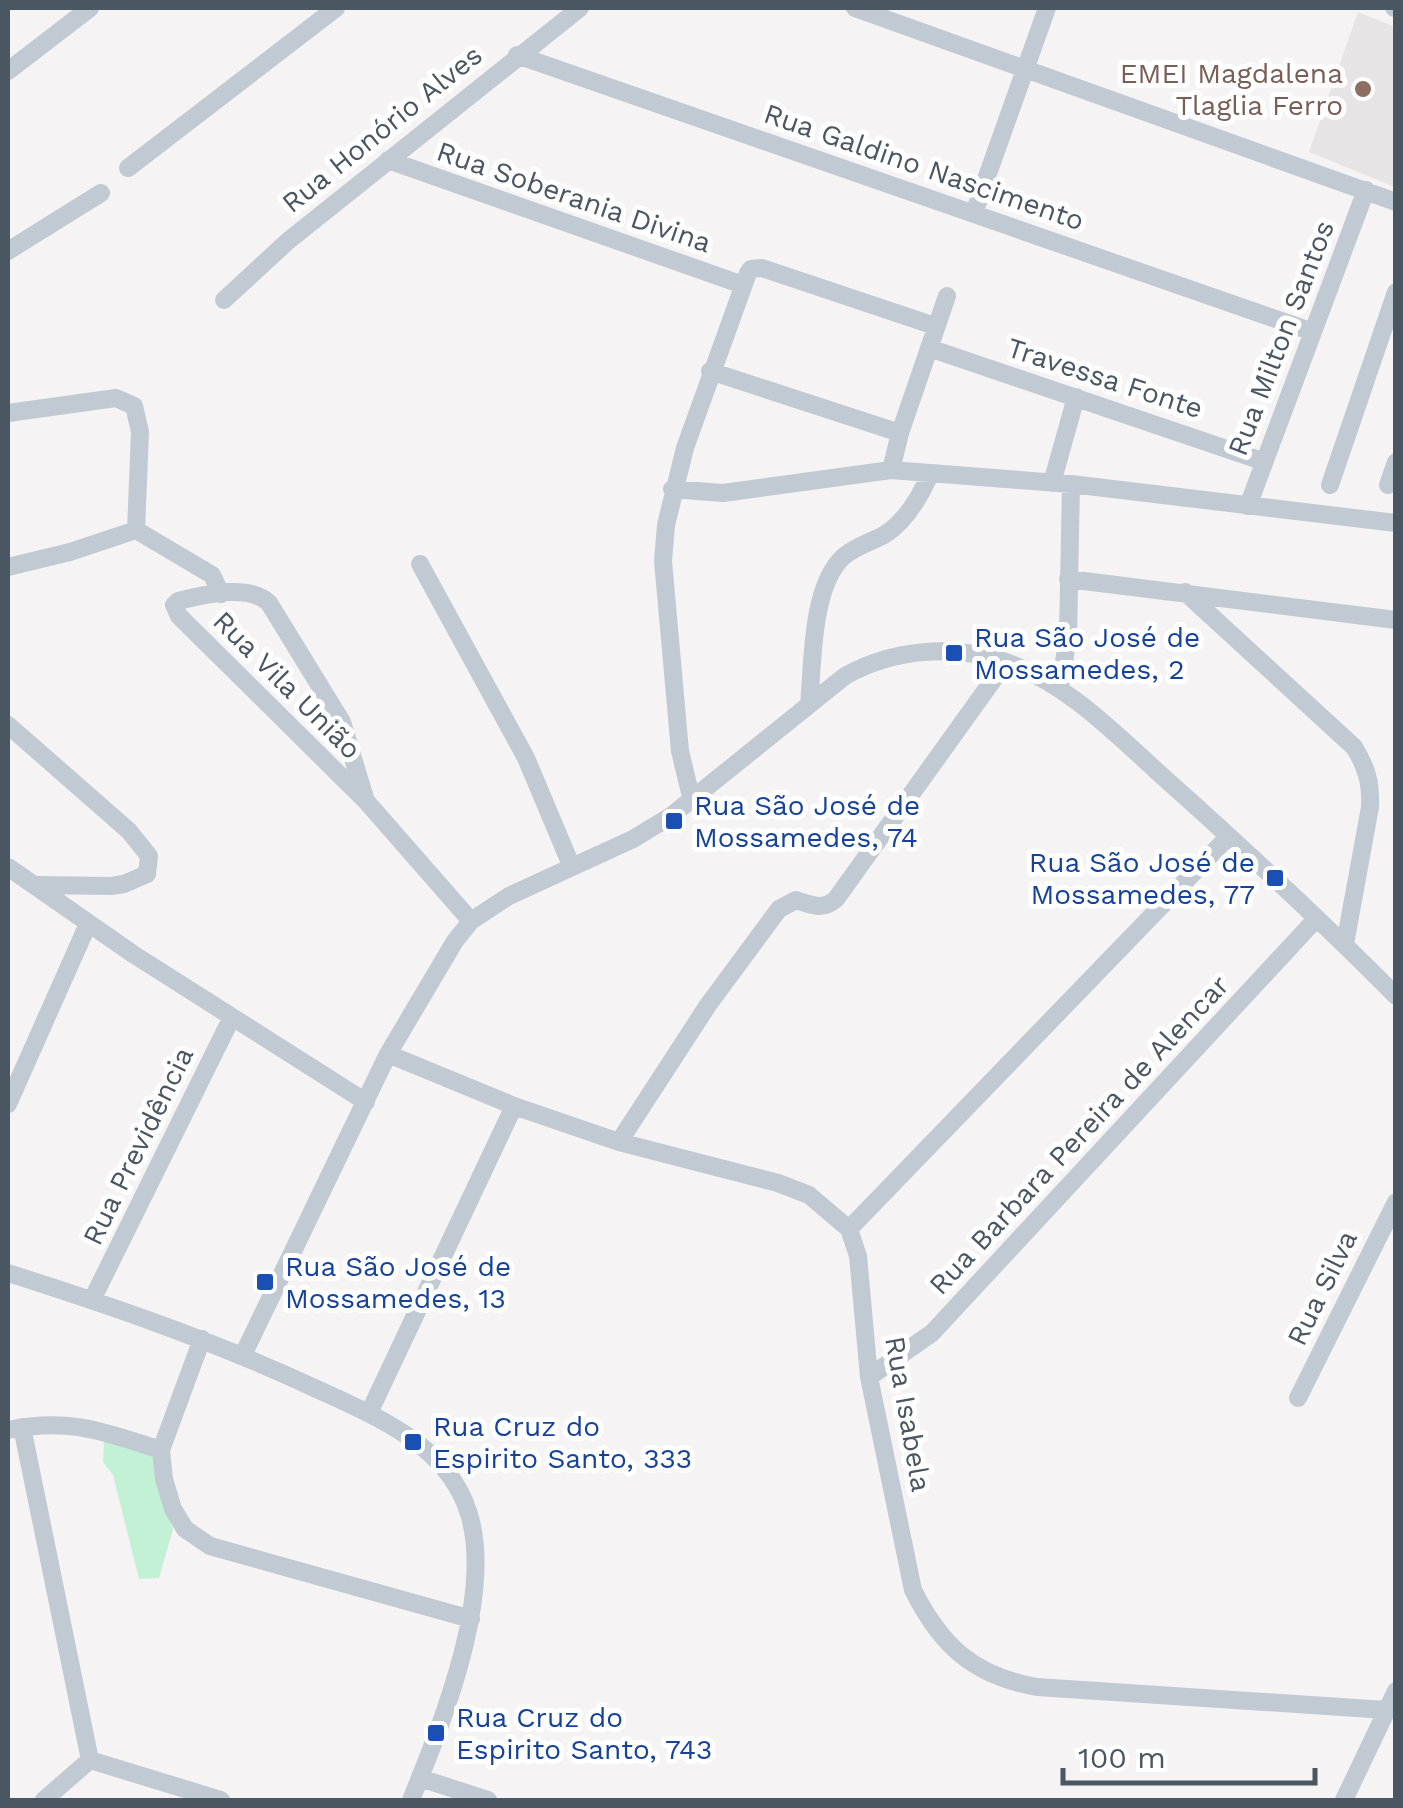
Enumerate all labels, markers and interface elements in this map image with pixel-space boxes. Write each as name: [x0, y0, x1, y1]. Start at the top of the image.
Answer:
street label: Rua Honório Alves: [275, 38, 489, 220]
place label: EMEI Magdalena Tlaglia Ferro: [1120, 57, 1343, 122]
marker: EMEI Magdalena Tlaglia Ferro: [1352, 78, 1374, 100]
street label: Rua Galdino Nascimento: [760, 97, 1088, 237]
street label: Rua Soberania Divina: [433, 135, 716, 260]
street label: Rua Milton Santos: [1221, 216, 1341, 460]
street label: Travessa Fonte: [1003, 331, 1207, 425]
street label: Rua Vila União: [206, 604, 368, 766]
place label: Rua São José de Mossamedes, 2: [974, 621, 1200, 686]
marker: Rua São José de Mossamedes, 2: [943, 642, 965, 664]
place label: Rua São José de Mossamedes, 74: [694, 789, 920, 854]
marker: Rua São José de Mossamedes, 74: [663, 810, 685, 832]
place label: Rua São José de Mossamedes, 77: [1029, 846, 1255, 911]
marker: Rua São José de Mossamedes, 77: [1264, 867, 1286, 889]
street label: Rua Barbara Pereira de Alencar: [922, 969, 1236, 1301]
street label: Rua Previdência: [76, 1041, 200, 1250]
street label: Rua Silva: [1280, 1225, 1364, 1351]
place label: Rua São José de Mossamedes, 13: [285, 1250, 511, 1315]
marker: Rua São José de Mossamedes, 13: [254, 1271, 276, 1293]
street label: Rua Isabela: [878, 1334, 938, 1494]
place label: Rua Cruz do Espirito Santo, 333: [433, 1410, 692, 1475]
marker: Rua Cruz do Espirito Santo, 333: [402, 1431, 424, 1453]
place label: Rua Cruz do Espirito Santo, 743: [456, 1701, 712, 1766]
marker: Rua Cruz do Espirito Santo, 743: [425, 1722, 447, 1744]
scale bar: [1063, 1723, 1316, 1785]
text: 100 m: [1078, 1740, 1166, 1775]

